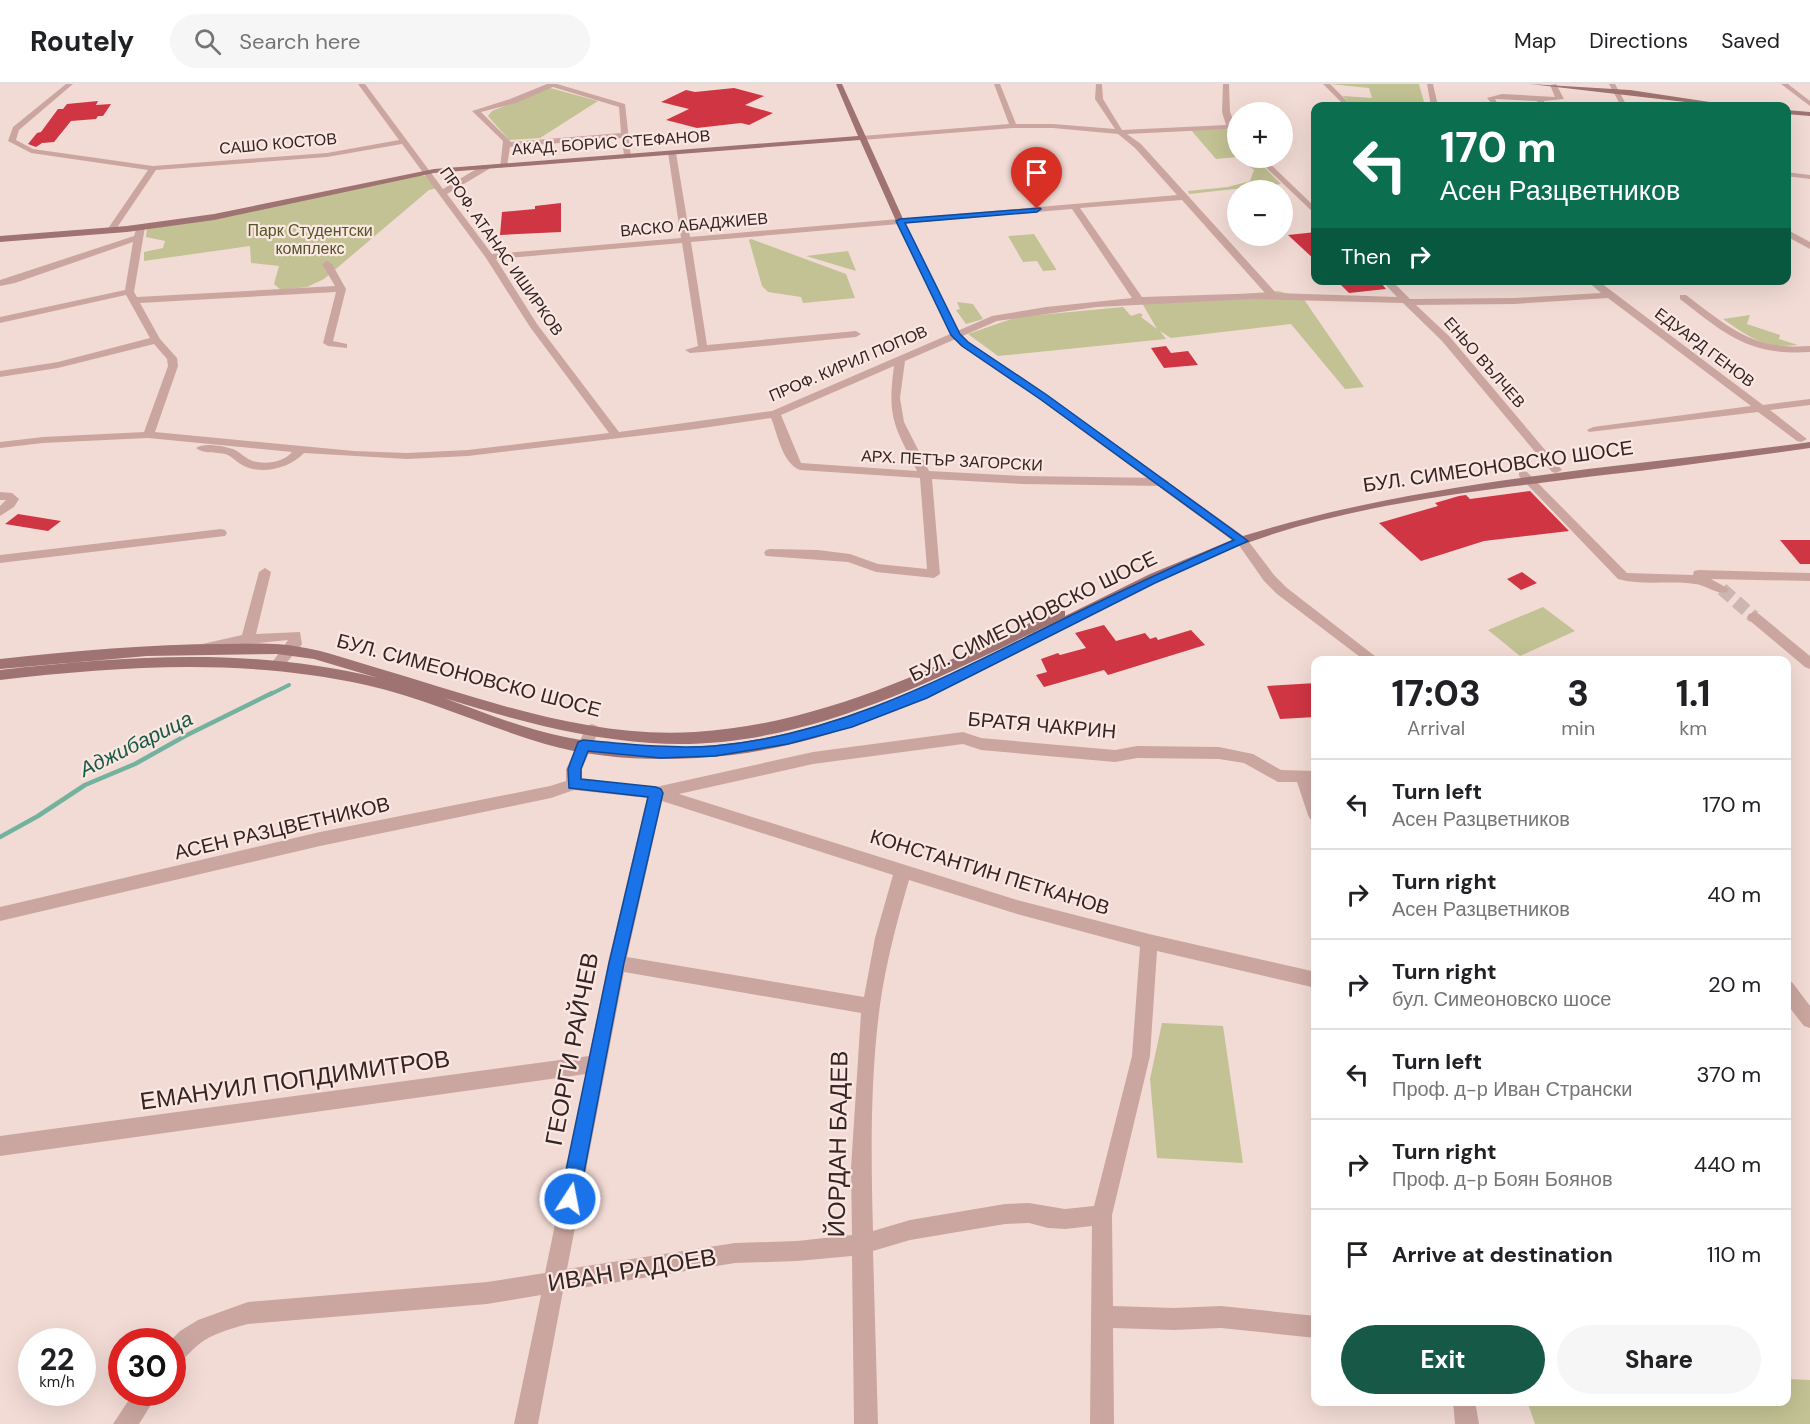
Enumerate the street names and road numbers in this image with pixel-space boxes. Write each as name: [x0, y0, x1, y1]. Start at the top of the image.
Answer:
street label: АКАД. БОРИС СТЕФАНОВ: [511, 125, 711, 160]
street label: САШО КОСТОВ: [218, 128, 338, 159]
street label: ПРОФ. АТАНАС ИШИРКОВ: [435, 163, 568, 340]
street label: ВАСКО АБАДЖИЕВ: [619, 208, 769, 241]
street label: ЕДУАРД ГЕНОВ: [1650, 303, 1759, 392]
street label: ЕНЬО ВЪЛЧЕВ: [1439, 312, 1530, 412]
street label: ПРОФ. КИРИЛ ПОПОВ: [766, 321, 931, 406]
street label: БУЛ. СИМЕОНОВСКО ШОСЕ: [1361, 434, 1635, 498]
street label: АРХ. ПЕТЪР ЗАГОРСКИ: [861, 445, 1043, 476]
street label: БУЛ. СИМЕОНОВСКО ШОСЕ: [905, 545, 1161, 687]
street label: БУЛ. СИМЕОНОВСКО ШОСЕ: [334, 627, 604, 723]
street label: БРАТЯ ЧАКРИН: [967, 706, 1117, 744]
street label: АСЕН РАЗЦВЕТНИКОВ: [172, 791, 392, 865]
street label: КОНСТАНТИН ПЕТКАНОВ: [867, 823, 1113, 921]
street label: ГЕОРГИ РАЙЧЕВ: [538, 950, 605, 1148]
street label: ЕМАНУИЛ ПОПДИМИТРОВ: [138, 1042, 452, 1117]
street label: ЙОРДАН БАДЕВ: [820, 1050, 855, 1238]
street label: ИВАН РАДОЕВ: [545, 1241, 718, 1298]

